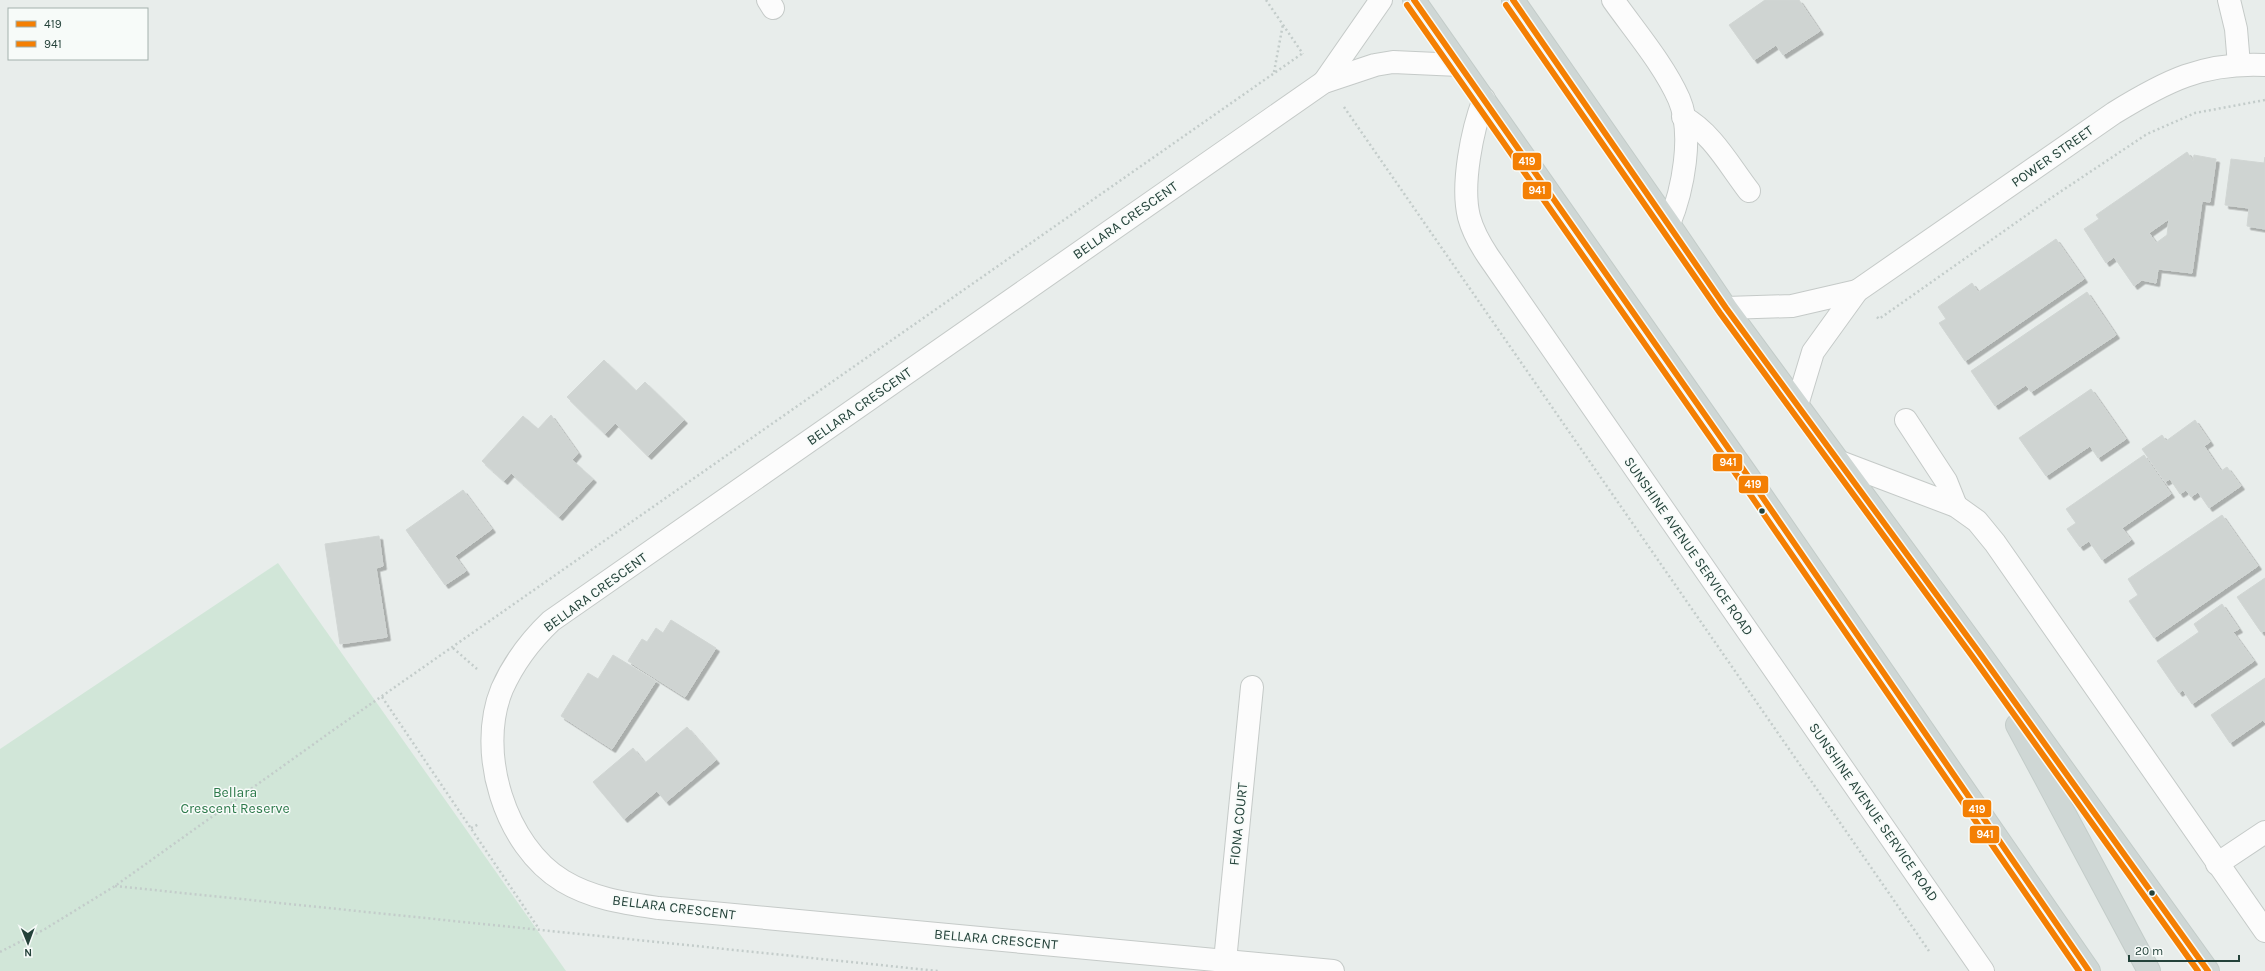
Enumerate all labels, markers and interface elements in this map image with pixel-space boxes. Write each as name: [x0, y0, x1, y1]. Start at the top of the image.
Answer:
legend: [8, 8, 148, 60]
text: 419: [44, 17, 62, 31]
text: 941: [44, 37, 62, 51]
street label: POWER STREET: [2008, 122, 2096, 191]
line badge: 419: [1512, 152, 1542, 171]
text: 419: [1518, 155, 1536, 168]
street label: BELLARA CRESCENT: [1070, 178, 1181, 263]
line badge: 941: [1522, 181, 1552, 200]
text: 941: [1528, 184, 1546, 197]
street label: BELLARA CRESCENT: [804, 364, 915, 449]
line badge: 941: [1712, 453, 1743, 472]
street label: SUNSHINE AVENUE SERVICE ROAD: [1620, 454, 1757, 639]
text: 941: [1719, 456, 1737, 469]
line badge: 419: [1738, 475, 1769, 494]
text: 419: [1744, 478, 1762, 491]
unlabelled marker: [1757, 506, 1767, 516]
street label: BELLARA CRESCENT: [540, 549, 651, 636]
street label: SUNSHINE AVENUE SERVICE ROAD: [1805, 720, 1942, 905]
street label: FIONA COURT: [1226, 782, 1251, 867]
park label: Bellara Crescent Reserve: [180, 784, 290, 817]
line badge: 419: [1962, 799, 1992, 818]
text: 419: [1968, 803, 1986, 816]
line badge: 941: [1969, 825, 2000, 844]
text: 941: [1976, 828, 1994, 841]
unlabelled marker: [2147, 888, 2157, 898]
street label: BELLARA CRESCENT: [611, 891, 737, 923]
north arrow: [8, 923, 48, 963]
street label: BELLARA CRESCENT: [933, 926, 1059, 953]
scale bar: [2129, 937, 2239, 963]
text: 20 m: [2135, 944, 2163, 958]
text: N: [24, 946, 32, 959]

